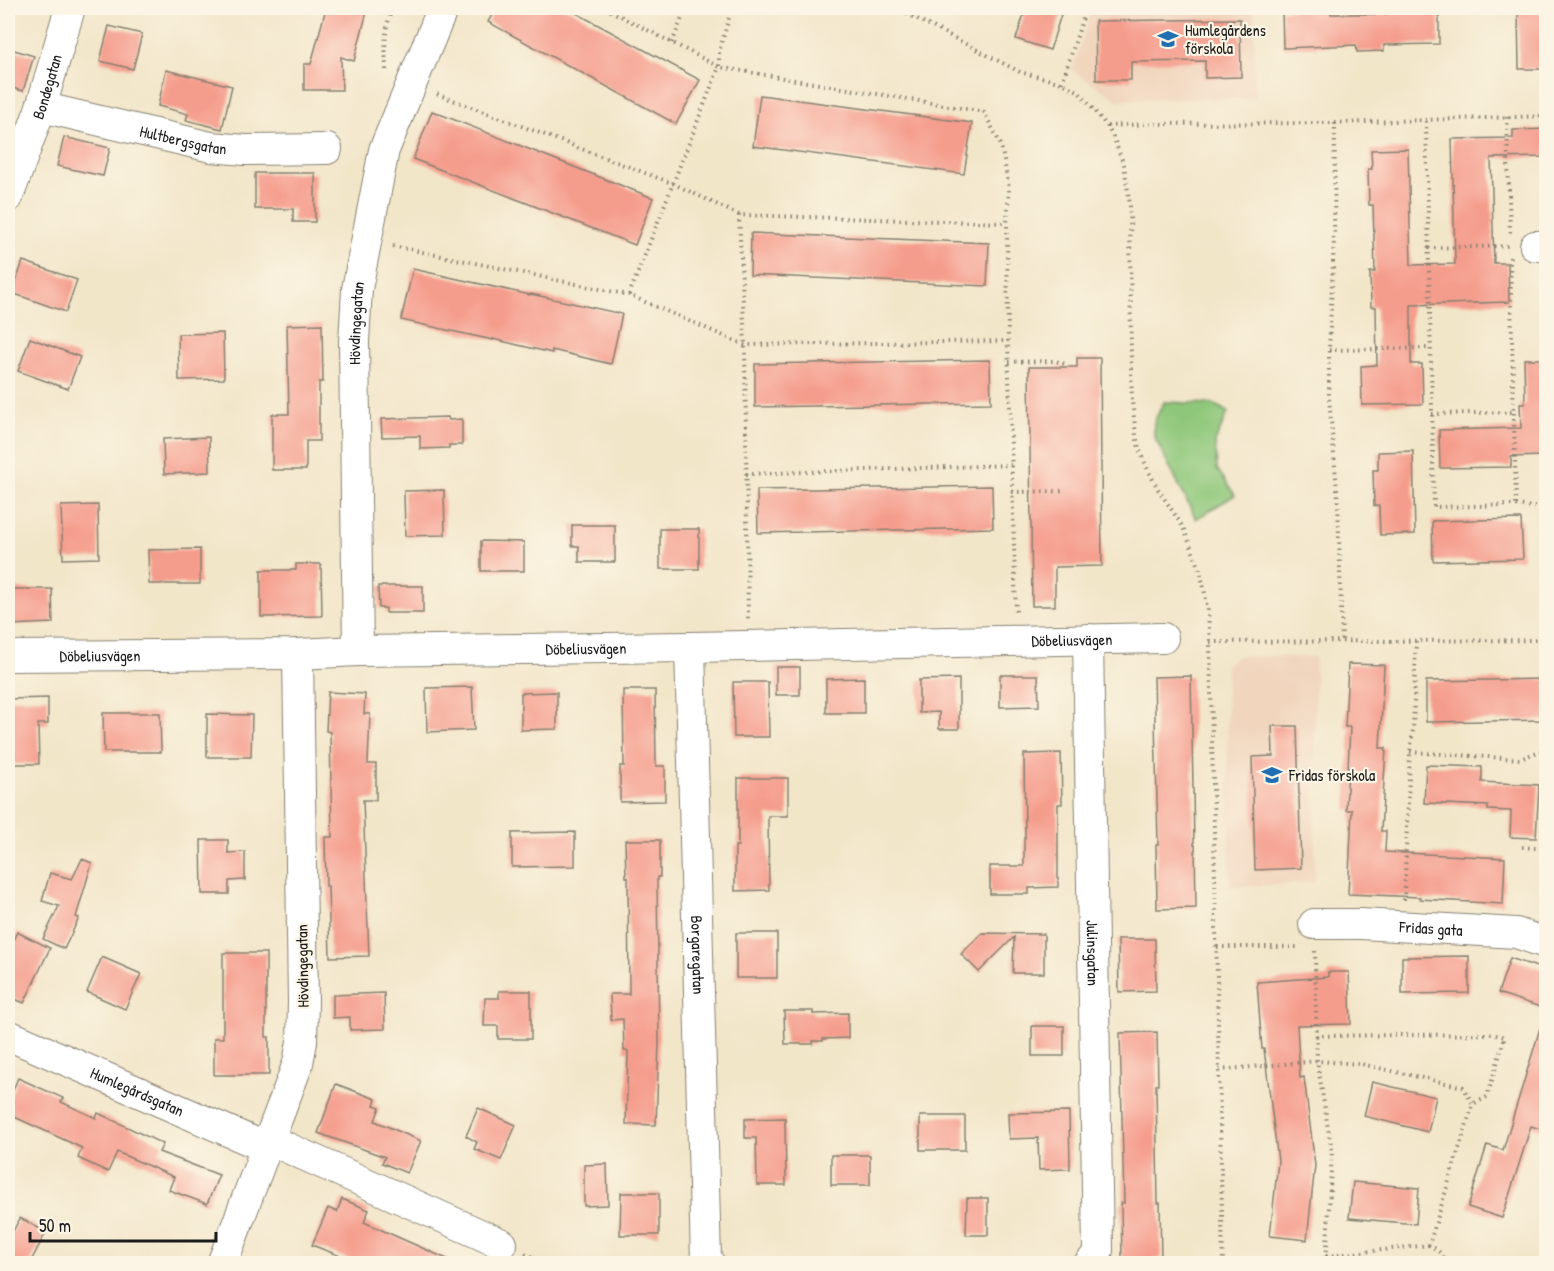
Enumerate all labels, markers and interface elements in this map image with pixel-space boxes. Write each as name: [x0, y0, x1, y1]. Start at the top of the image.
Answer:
place label: Humlegårdens förskola: [1185, 19, 1266, 59]
school or university icon: Humlegårdens förskola: [1156, 27, 1180, 51]
street label: Bondegatan: [26, 52, 67, 122]
street label: Hultbergsgatan: [137, 120, 228, 159]
street label: Hövdingegatan: [343, 279, 369, 365]
street label: Döbeliusvägen: [1031, 628, 1112, 652]
street label: Döbeliusvägen: [545, 637, 626, 660]
street label: Döbeliusvägen: [59, 644, 141, 667]
school or university icon: Fridas förskola: [1260, 763, 1284, 787]
place label: Fridas förskola: [1288, 764, 1375, 786]
street label: Borgaregatan: [686, 915, 710, 995]
street label: Fridas gata: [1398, 915, 1463, 941]
street label: Julinsgatan: [1082, 920, 1105, 986]
street label: Hövdingegatan: [290, 924, 314, 1008]
street label: Humlegårdsgatan: [87, 1061, 187, 1121]
scale bar: [30, 1205, 216, 1243]
text: 50 m: [39, 1213, 71, 1238]

